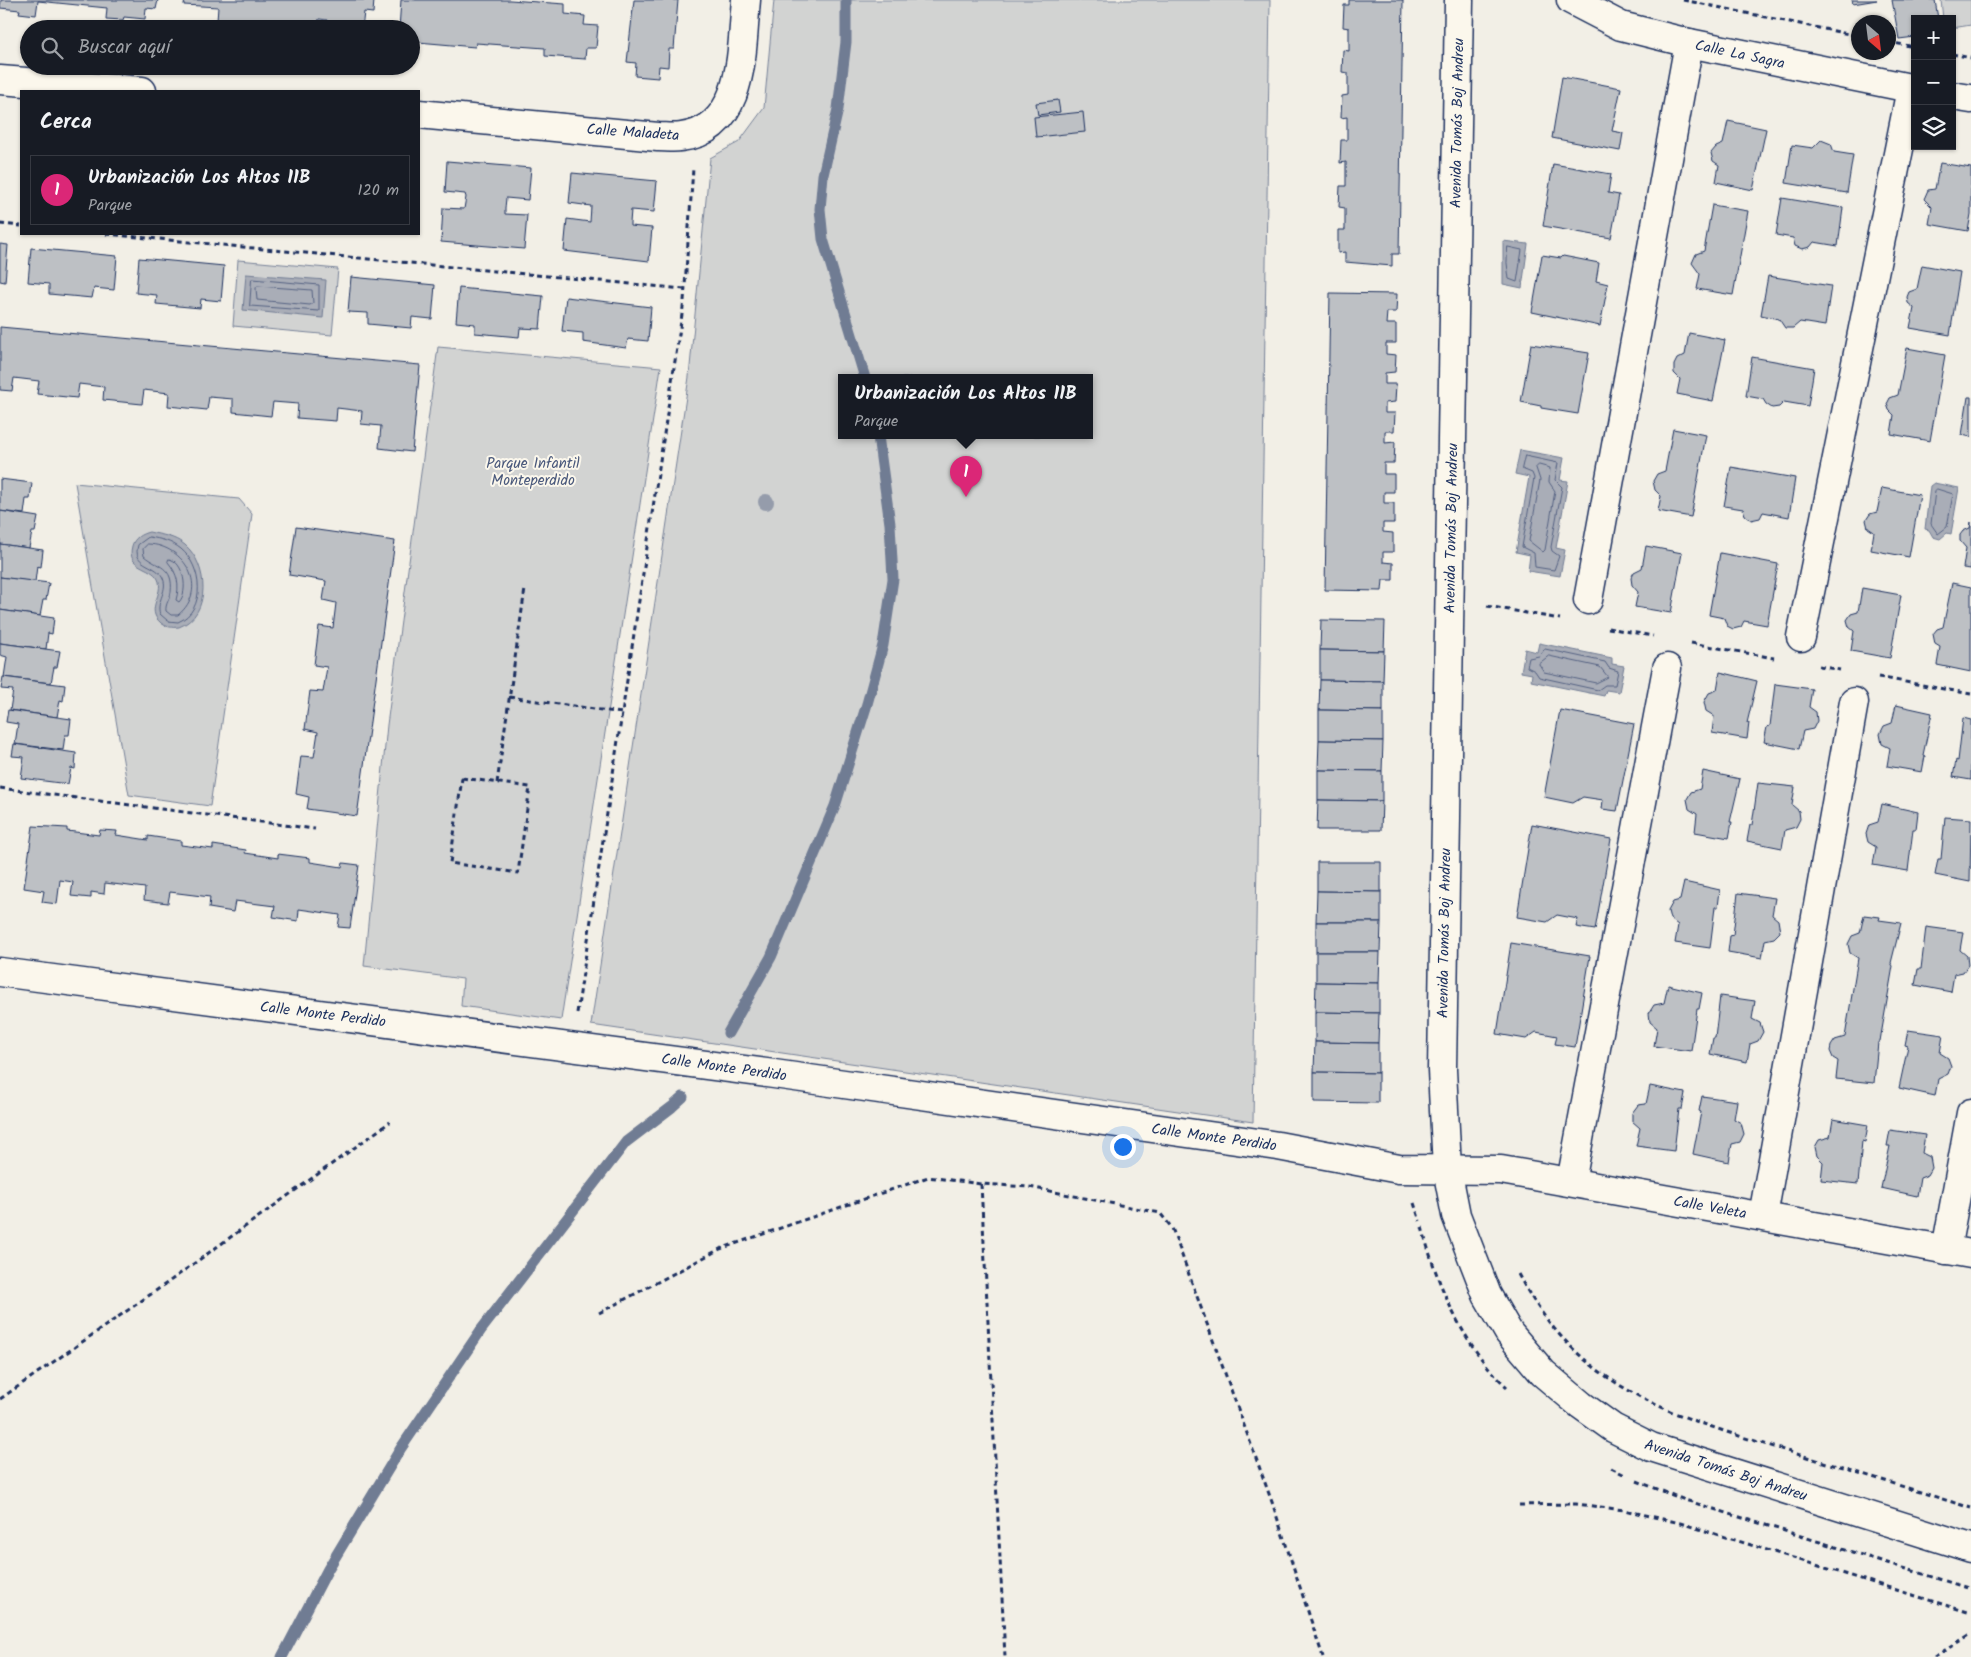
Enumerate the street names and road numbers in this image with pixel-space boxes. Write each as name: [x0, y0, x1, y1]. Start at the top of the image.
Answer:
street label: Calle La Sagra: [1693, 34, 1787, 76]
street label: Avenida Tomás Boj Andreu: [1445, 38, 1471, 208]
street label: Calle Maladeta: [586, 118, 680, 148]
street label: Avenida Tomás Boj Andreu: [1439, 443, 1465, 613]
street label: Avenida Tomás Boj Andreu: [1432, 848, 1458, 1018]
street label: Calle Monte Perdido: [259, 995, 387, 1035]
street label: Calle Monte Perdido: [660, 1047, 788, 1089]
street label: Calle Monte Perdido: [1150, 1117, 1278, 1159]
street label: Calle Veleta: [1671, 1190, 1748, 1226]
street label: Avenida Tomás Boj Andreu: [1641, 1433, 1810, 1509]

